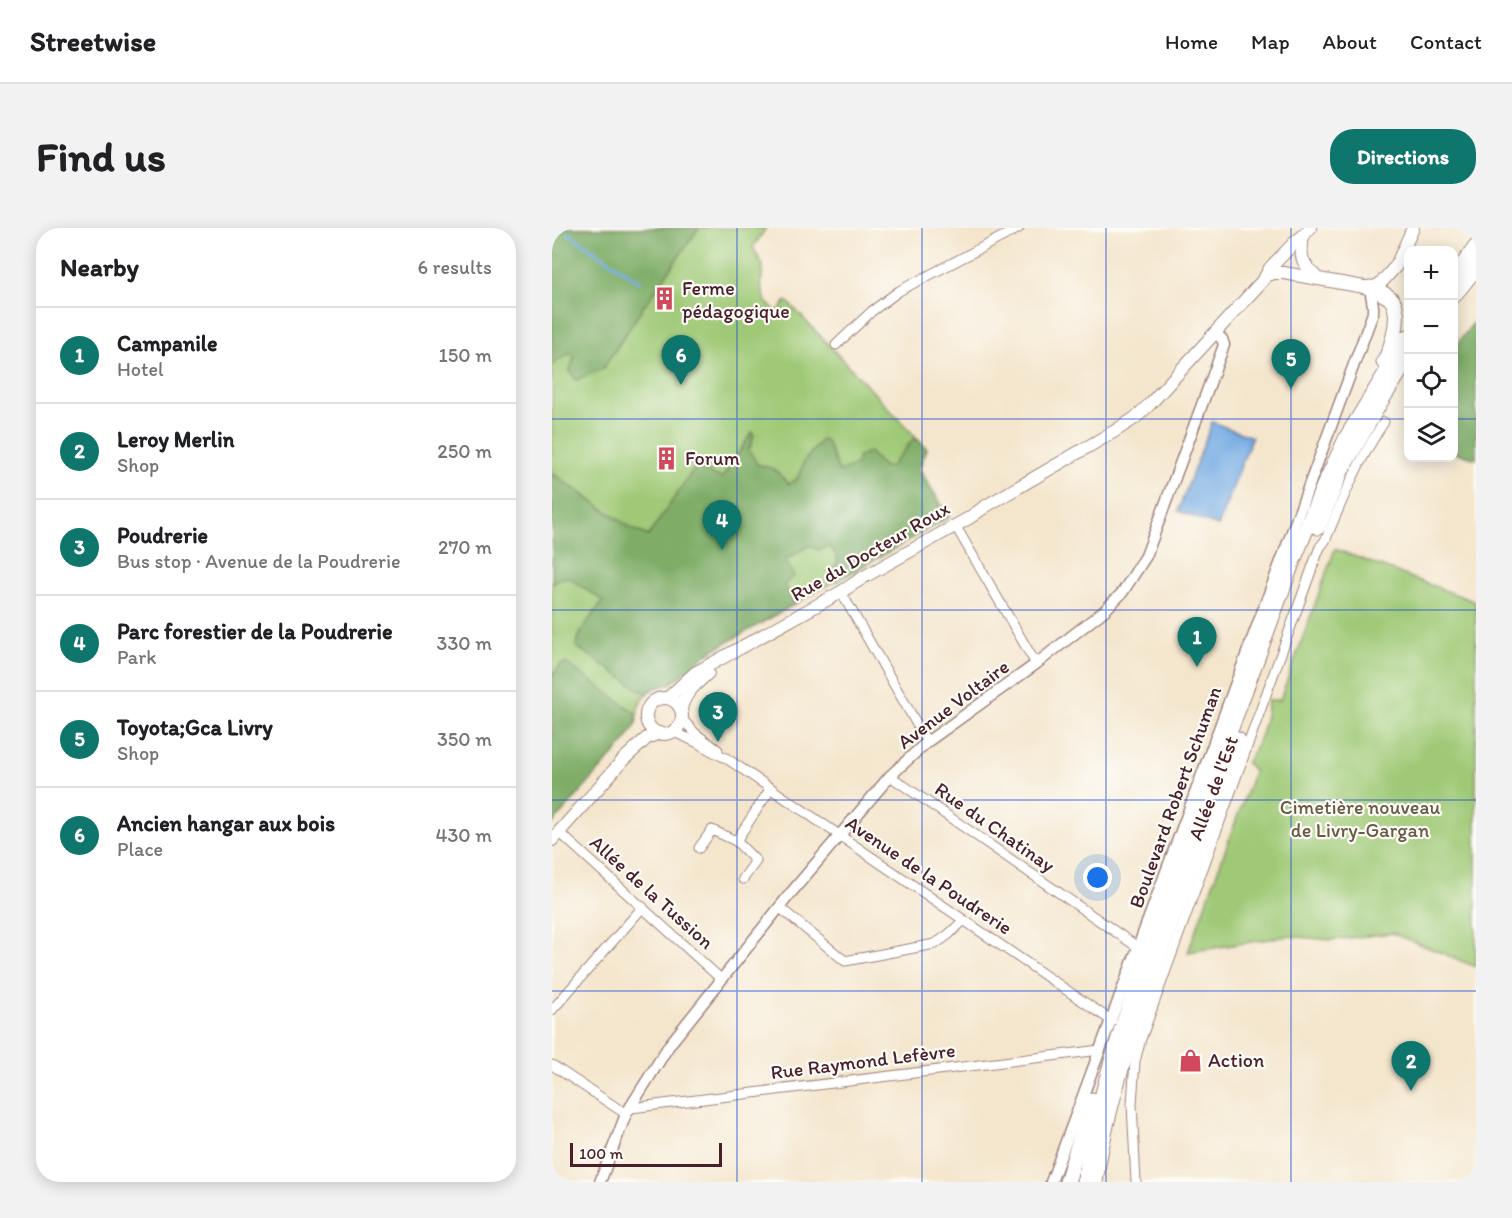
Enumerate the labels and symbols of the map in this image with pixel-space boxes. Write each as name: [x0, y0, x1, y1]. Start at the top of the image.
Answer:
place label: Ferme pédagogique: [682, 276, 790, 323]
building icon: Ferme pédagogique: [651, 286, 677, 312]
pin: 6: [662, 336, 700, 385]
pin: 5: [1272, 340, 1310, 389]
building icon: Forum: [654, 445, 680, 471]
place label: Forum: [685, 446, 740, 470]
street label: Rue du Docteur Roux: [786, 495, 954, 606]
pin: 4: [702, 500, 742, 550]
pin: 1: [1178, 618, 1216, 667]
street label: Avenue Voltaire: [893, 654, 1013, 754]
street label: Boulevard Robert Schuman: [1124, 683, 1226, 911]
pin: 3: [698, 692, 738, 742]
street label: Allée de l'Est: [1183, 732, 1243, 844]
street label: Rue du Chatinay: [930, 777, 1060, 878]
park label: Cimetière nouveau de Livry-Gargan: [1280, 795, 1440, 842]
street label: Avenue de la Poudrerie: [841, 810, 1017, 940]
street label: Allée de la Tussion: [585, 830, 719, 954]
your location: [1083, 863, 1112, 892]
street label: Rue Raymond Lefèvre: [769, 1038, 957, 1084]
pin: 2: [1392, 1042, 1430, 1091]
shop icon: Action: [1177, 1047, 1203, 1073]
place label: Action: [1208, 1048, 1264, 1072]
scale bar: [570, 1140, 722, 1168]

